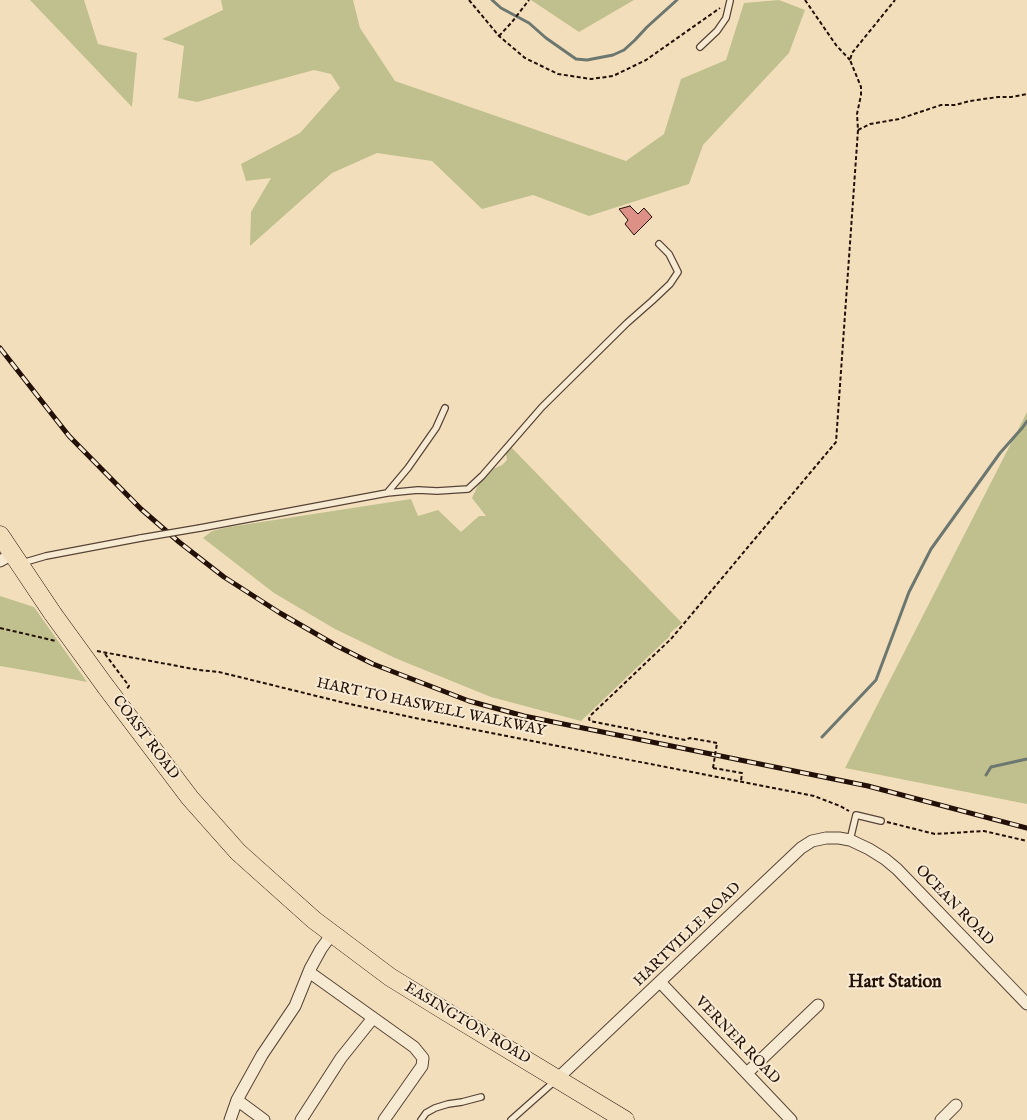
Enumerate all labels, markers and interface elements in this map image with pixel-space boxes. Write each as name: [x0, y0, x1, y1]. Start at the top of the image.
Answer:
street label: HART TO HASWELL WALKWAY: [315, 675, 547, 741]
street label: COAST ROAD: [108, 693, 182, 783]
street label: OCEAN ROAD: [911, 862, 997, 950]
street label: HARTVILLE ROAD: [631, 879, 745, 991]
district label: Hart Station: [848, 972, 942, 994]
street label: EASINGTON ROAD: [401, 979, 533, 1069]
street label: VERNER ROAD: [691, 993, 783, 1089]

